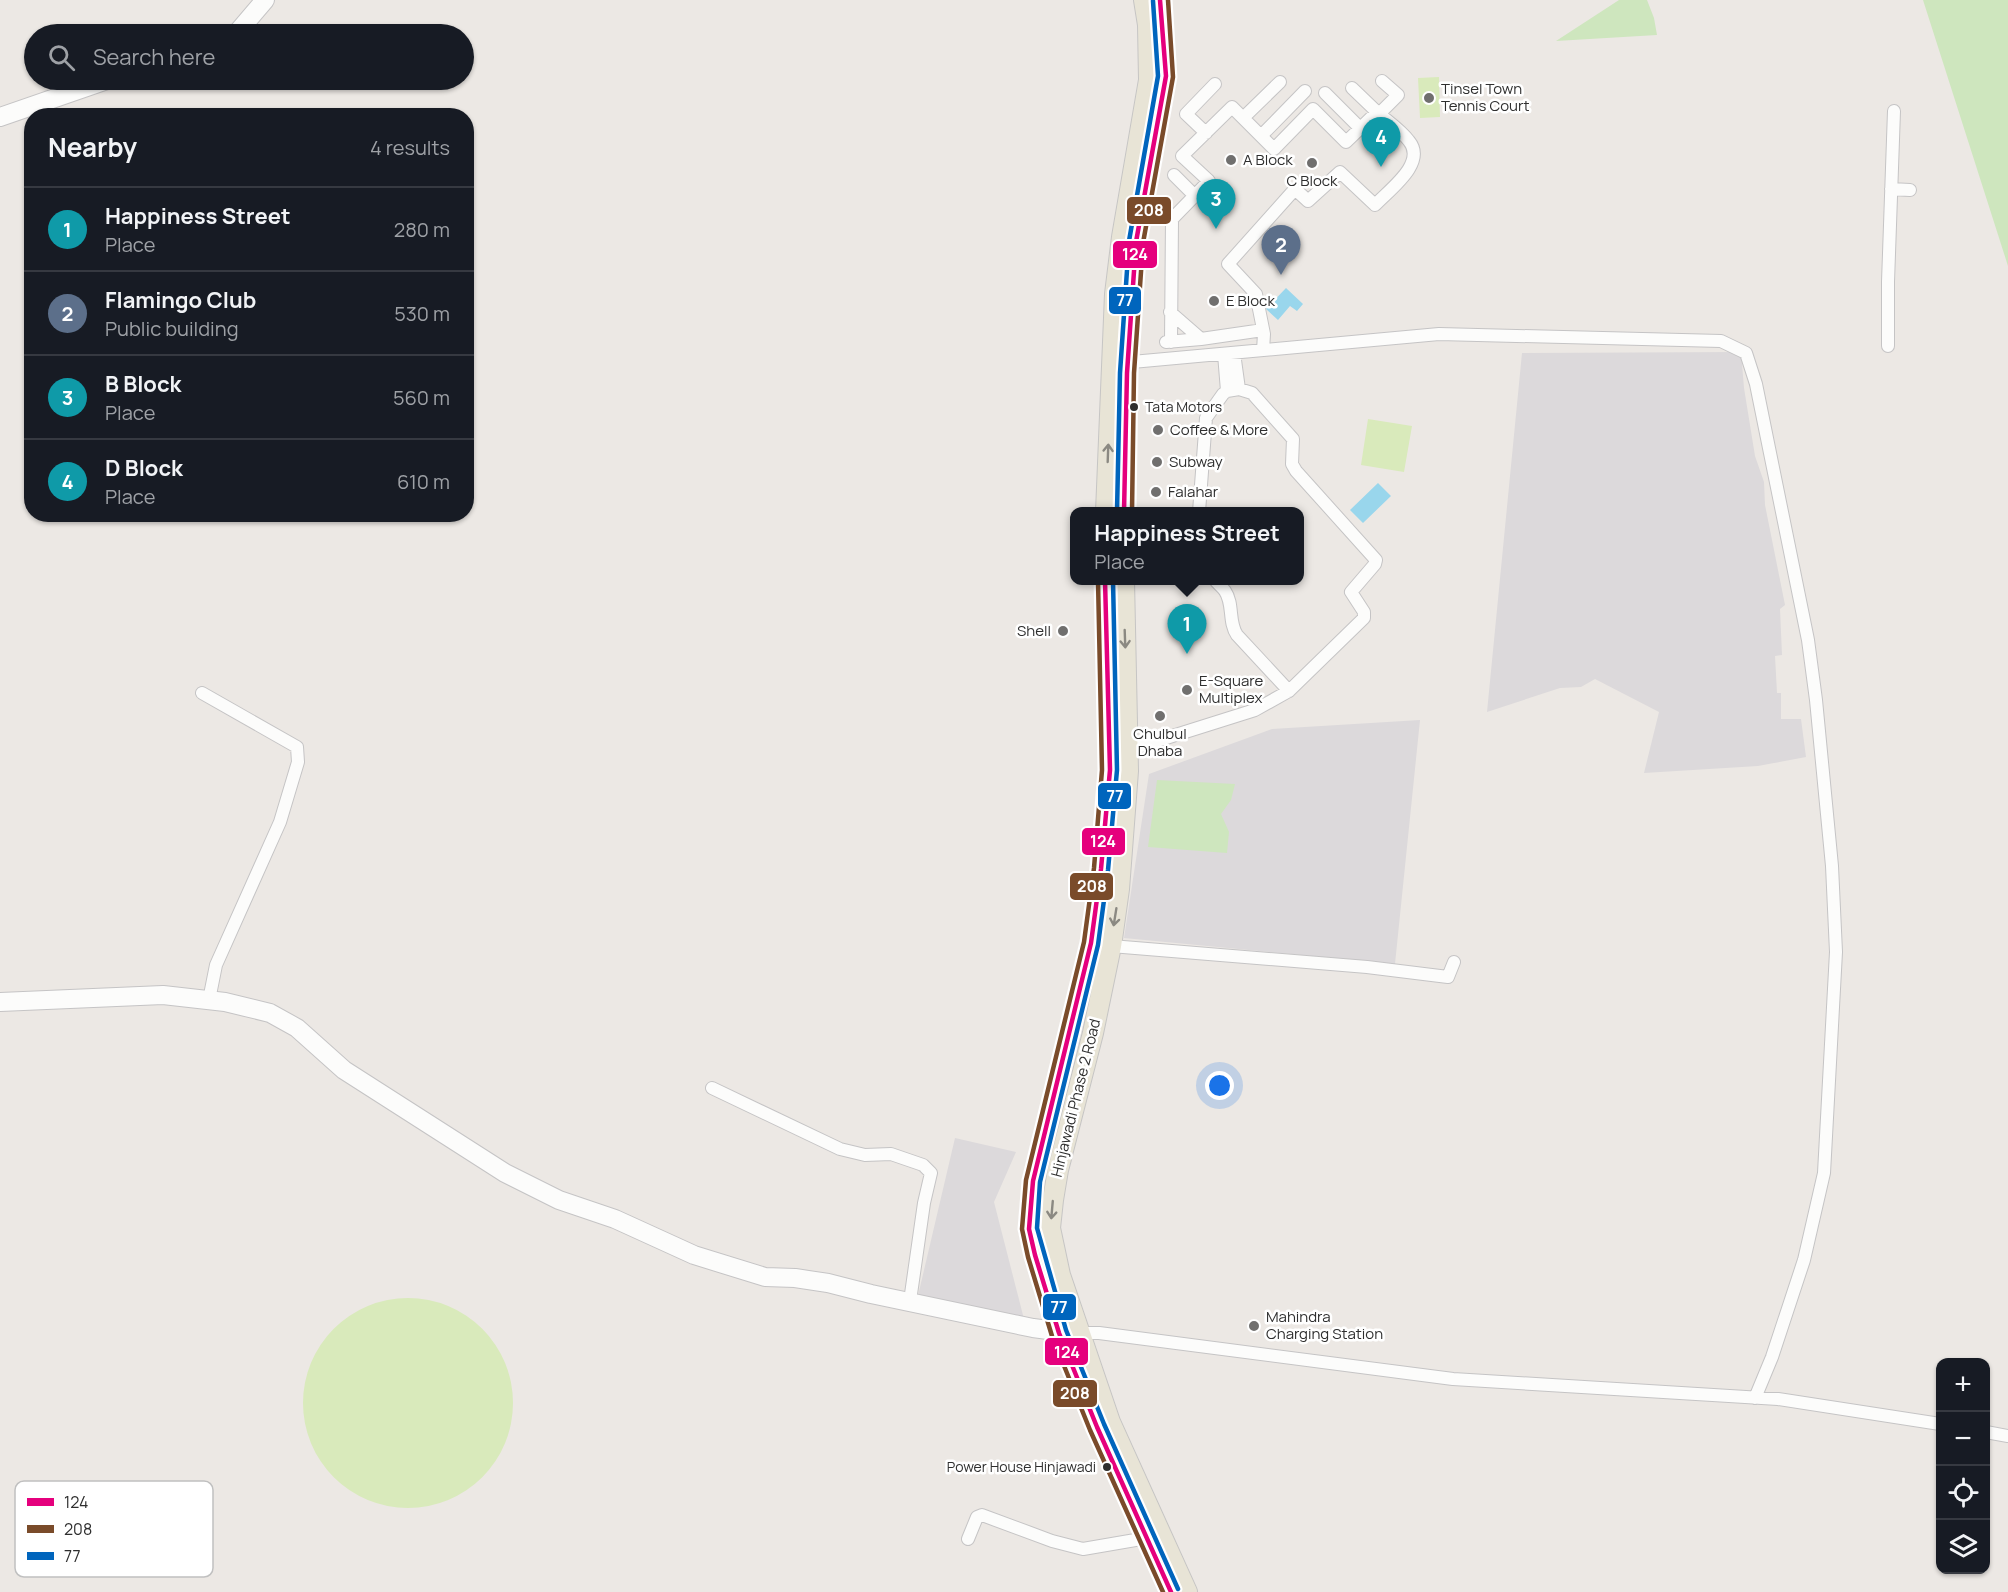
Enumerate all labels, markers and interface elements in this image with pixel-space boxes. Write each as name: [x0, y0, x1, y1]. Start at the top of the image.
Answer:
search box: [24, 24, 474, 90]
icon: search: [45, 41, 78, 74]
text: Search here: [93, 42, 215, 72]
place label: Tinsel Town Tennis Court: [1441, 78, 1529, 116]
marker: Tinsel Town Tennis Court: [1422, 91, 1436, 105]
pin: 4: [1362, 118, 1400, 167]
text: Nearby: [48, 129, 137, 165]
text: 4 results: [370, 134, 450, 161]
place label: A Block: [1243, 149, 1293, 170]
marker: A Block: [1224, 153, 1238, 167]
marker: C Block: [1305, 156, 1319, 170]
place label: C Block: [1286, 170, 1338, 191]
pin: 3: [1196, 180, 1236, 229]
line badge: 208: [1126, 196, 1172, 225]
text: 208: [1134, 199, 1164, 221]
text: Happiness Street: [105, 201, 290, 231]
text: 1: [63, 216, 72, 243]
text: 280 m: [394, 216, 450, 243]
pin: 2: [1262, 226, 1300, 275]
text: Place: [105, 231, 155, 258]
line badge: 124: [1112, 240, 1158, 269]
text: 124: [1122, 243, 1148, 265]
text: Flamingo Club: [105, 285, 256, 315]
line badge: 77: [1108, 286, 1142, 315]
text: 77: [1116, 289, 1134, 311]
place label: E Block: [1226, 290, 1275, 311]
marker: E Block: [1207, 294, 1221, 308]
text: 2: [62, 300, 73, 327]
text: 530 m: [394, 300, 450, 327]
text: Public building: [105, 315, 239, 342]
text: B Block: [105, 369, 181, 399]
text: 3: [62, 384, 73, 411]
text: 560 m: [393, 384, 450, 411]
place label: Tata Motors: [1145, 397, 1222, 416]
text: Place: [105, 399, 155, 426]
marker: Tata Motors: [1128, 401, 1140, 413]
place label: Coffee & More: [1170, 419, 1268, 440]
marker: Coffee & More: [1151, 423, 1165, 437]
one-way arrow: [1103, 444, 1114, 464]
place label: Subway: [1169, 451, 1223, 472]
text: D Block: [105, 453, 183, 483]
marker: Subway: [1150, 455, 1164, 469]
text: 4: [61, 468, 74, 495]
text: 610 m: [397, 468, 450, 495]
place label: Falahar: [1168, 481, 1219, 502]
text: Place: [105, 483, 155, 510]
marker: Falahar: [1149, 485, 1163, 499]
popup: [1070, 507, 1304, 585]
text: Happiness Street: [1094, 518, 1280, 548]
text: Place: [1094, 548, 1145, 575]
pin: 1: [1168, 604, 1206, 654]
place label: Shell: [1017, 620, 1051, 641]
marker: Shell: [1056, 624, 1070, 638]
one-way arrow: [1120, 628, 1131, 648]
place label: E-Square Multiplex: [1199, 670, 1263, 708]
marker: E-Square Multiplex: [1180, 683, 1194, 697]
marker: Chulbul Dhaba: [1153, 709, 1167, 723]
place label: Chulbul Dhaba: [1133, 723, 1187, 761]
line badge: 77: [1097, 782, 1132, 810]
text: 77: [1106, 785, 1124, 807]
line badge: 124: [1081, 827, 1126, 856]
text: 124: [1090, 830, 1116, 852]
line badge: 208: [1069, 872, 1114, 901]
text: 208: [1077, 875, 1107, 897]
one-way arrow: [1109, 907, 1120, 927]
street label: Hinjawadi Phase 2 Road: [1046, 1017, 1105, 1179]
your location: [1205, 1071, 1234, 1100]
one-way arrow: [1046, 1200, 1057, 1220]
line badge: 77: [1042, 1293, 1077, 1321]
text: 77: [1050, 1296, 1068, 1318]
place label: Mahindra Charging Station: [1266, 1306, 1383, 1344]
marker: Mahindra Charging Station: [1247, 1319, 1261, 1333]
line badge: 124: [1044, 1337, 1089, 1366]
text: 124: [1054, 1341, 1080, 1363]
map controls: [1936, 1358, 1990, 1574]
button: +: [1936, 1358, 1990, 1412]
line badge: 208: [1052, 1379, 1098, 1408]
text: 208: [1060, 1382, 1090, 1404]
button: −: [1936, 1412, 1990, 1466]
place label: Power House Hinjawadi: [947, 1457, 1096, 1476]
marker: Power House Hinjawadi: [1101, 1461, 1113, 1473]
button: locate: [1936, 1466, 1990, 1520]
legend: [15, 1481, 213, 1577]
text: 124: [64, 1491, 88, 1513]
text: 208: [64, 1518, 92, 1540]
button: layers: [1936, 1520, 1990, 1574]
text: 77: [64, 1545, 81, 1567]

